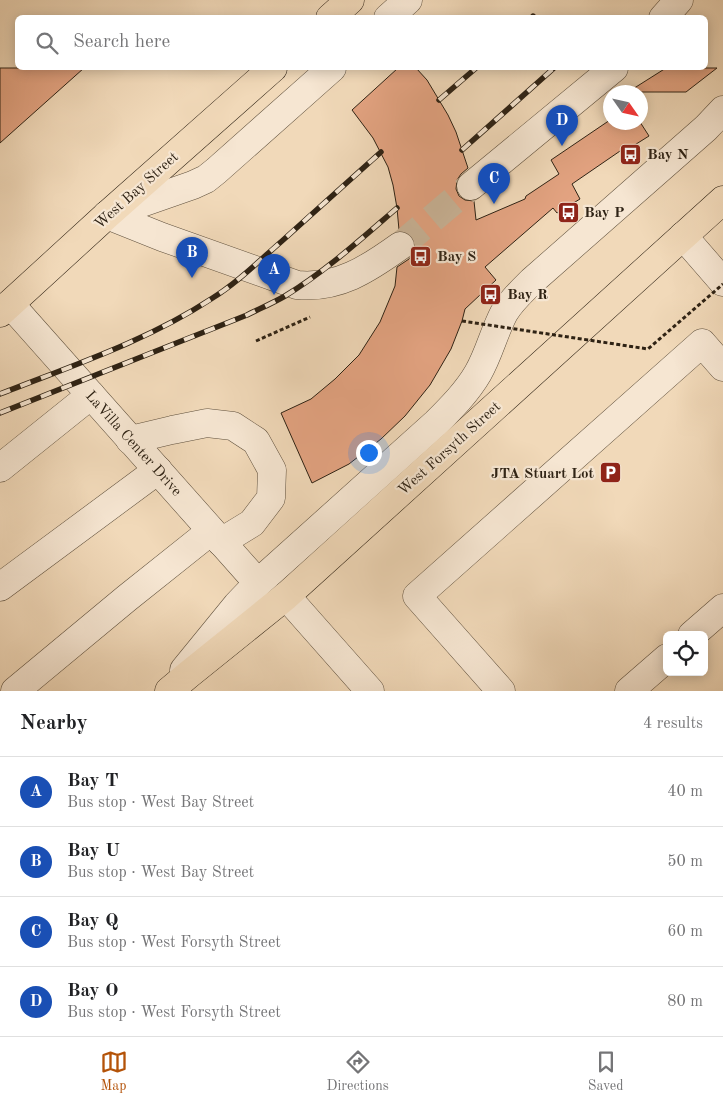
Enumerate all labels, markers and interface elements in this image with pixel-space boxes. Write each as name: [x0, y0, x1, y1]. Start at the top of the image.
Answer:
search box: [15, 15, 708, 70]
icon: search: [33, 29, 61, 57]
text: Search here: [73, 33, 170, 52]
north arrow: [603, 85, 648, 130]
pin: D: [546, 105, 578, 146]
bus stop icon: Bay N: [619, 142, 643, 166]
place label: Bay N: [647, 148, 689, 163]
street label: West Bay Street: [92, 150, 182, 232]
pin: C: [478, 163, 510, 204]
bus stop icon: Bay P: [556, 200, 580, 224]
place label: Bay P: [584, 206, 624, 221]
pin: B: [176, 237, 208, 278]
bus stop icon: Bay S: [409, 244, 433, 268]
place label: Bay S: [437, 250, 476, 265]
pin: A: [258, 254, 290, 295]
bus stop icon: Bay R: [479, 282, 503, 306]
place label: Bay R: [507, 288, 548, 303]
street label: LaVilla Center Drive: [82, 389, 184, 500]
street label: West Forsyth Street: [396, 399, 504, 499]
your location: [356, 440, 382, 466]
parking icon: JTA Stuart Lot: [598, 461, 622, 485]
place label: JTA Stuart Lot: [491, 467, 595, 482]
map controls: [663, 631, 708, 676]
button: locate: [663, 631, 708, 676]
text: Nearby: [20, 713, 88, 734]
text: 4 results: [643, 716, 703, 732]
text: Bay T: [67, 772, 119, 791]
text: A: [30, 784, 42, 800]
text: 40 m: [667, 784, 703, 800]
text: Bus stop · West Bay Street: [67, 795, 254, 811]
text: Bay U: [67, 842, 120, 861]
text: B: [30, 854, 42, 870]
text: 50 m: [667, 854, 703, 870]
text: Bus stop · West Bay Street: [67, 865, 254, 881]
text: Bay Q: [67, 912, 118, 931]
text: C: [31, 924, 41, 940]
text: 60 m: [667, 924, 703, 940]
text: Bus stop · West Forsyth Street: [67, 935, 281, 951]
text: Bay O: [67, 982, 118, 1001]
text: D: [30, 994, 42, 1010]
text: 80 m: [667, 994, 703, 1010]
text: Bus stop · West Forsyth Street: [67, 1005, 281, 1021]
tab: Map: [100, 1048, 128, 1095]
tab: Directions: [327, 1048, 389, 1095]
tab: Saved: [588, 1048, 623, 1095]

